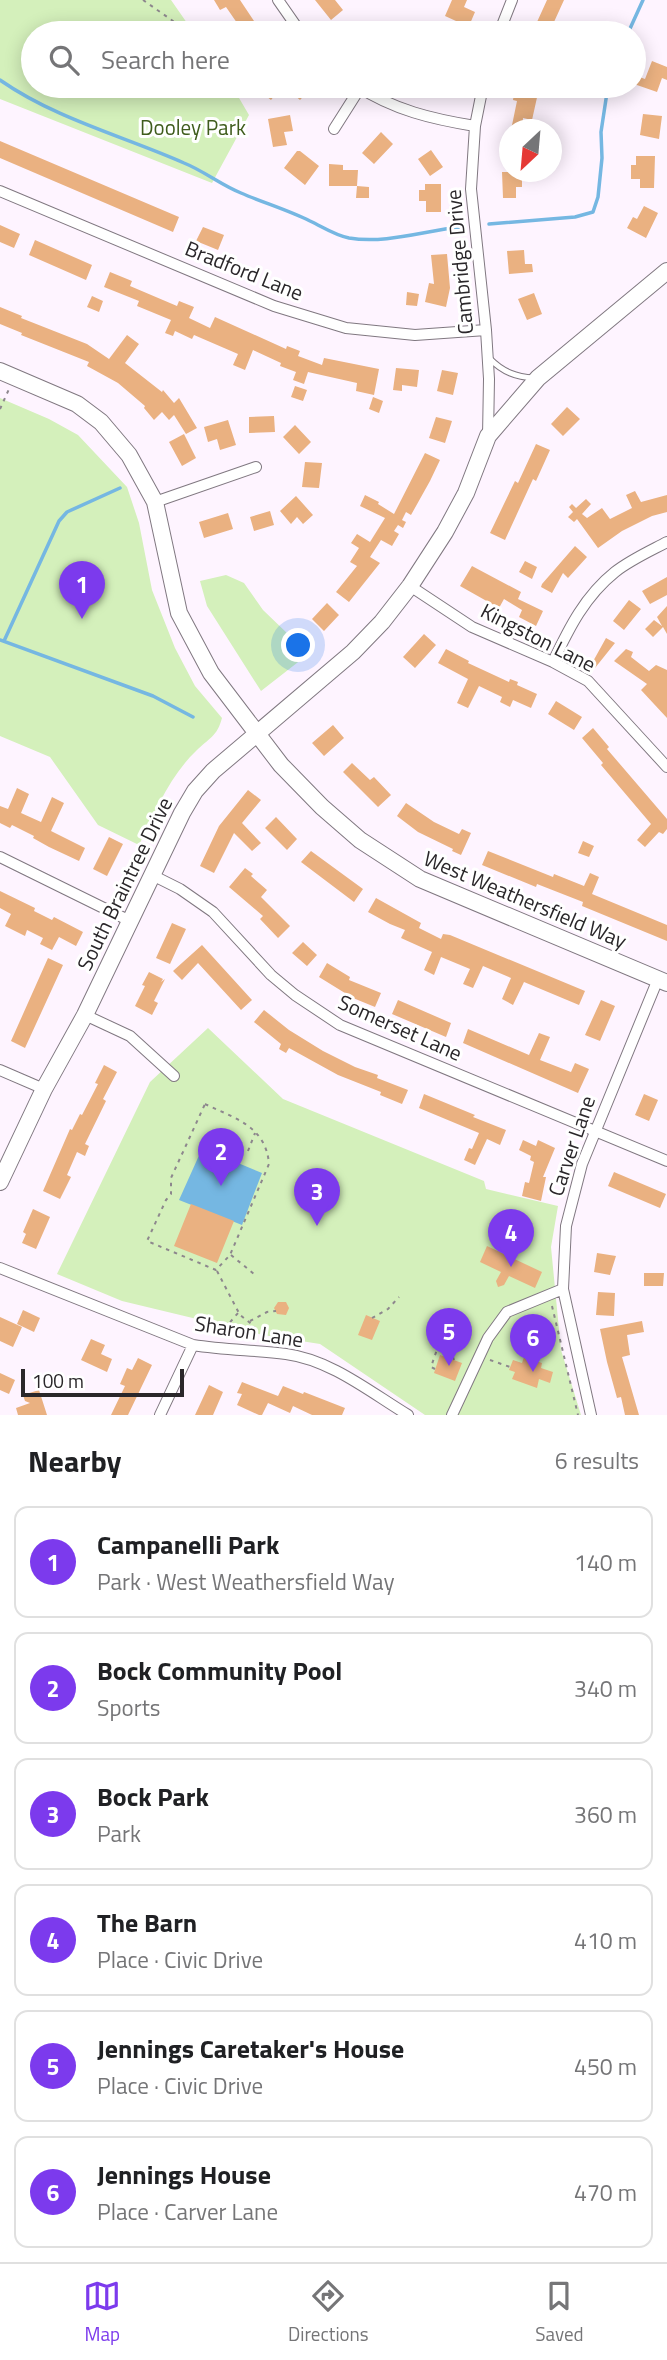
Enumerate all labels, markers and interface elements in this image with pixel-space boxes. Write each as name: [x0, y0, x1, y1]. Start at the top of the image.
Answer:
search box: [21, 21, 646, 98]
text: Search here: [101, 40, 230, 79]
icon: search: [45, 41, 83, 79]
park label: Dooley Park: [140, 111, 246, 143]
north arrow: [499, 119, 562, 182]
street label: Cambridge Drive: [437, 188, 481, 336]
street label: Bradford Lane: [180, 232, 308, 308]
pin: 1: [59, 561, 105, 619]
street label: Kingston Lane: [475, 594, 601, 680]
your location: [281, 628, 315, 662]
street label: South Braintree Drive: [68, 791, 180, 976]
street label: West Weathersfield Way: [419, 842, 632, 956]
street label: Somerset Lane: [333, 985, 468, 1069]
street label: Carver Lane: [539, 1091, 603, 1200]
pin: 2: [198, 1128, 244, 1186]
pin: 3: [294, 1168, 340, 1226]
pin: 4: [488, 1209, 534, 1267]
street label: Sharon Lane: [192, 1307, 306, 1355]
pin: 5: [426, 1308, 472, 1366]
pin: 6: [510, 1314, 556, 1372]
scale bar: [21, 1366, 184, 1398]
text: 100 m: [32, 1366, 84, 1395]
text: Nearby: [28, 1438, 121, 1484]
text: 6 results: [555, 1443, 639, 1478]
text: Campanelli Park: [97, 1525, 279, 1564]
text: 1: [47, 1545, 59, 1580]
text: 140 m: [574, 1545, 637, 1580]
text: Park · West Weathersfield Way: [97, 1564, 395, 1599]
text: Bock Community Pool: [97, 1651, 342, 1690]
text: 2: [47, 1671, 59, 1706]
text: 340 m: [574, 1671, 637, 1706]
text: Sports: [97, 1690, 160, 1725]
text: Bock Park: [97, 1777, 209, 1816]
text: 3: [47, 1797, 59, 1832]
text: 360 m: [574, 1797, 637, 1832]
text: Park: [97, 1816, 141, 1851]
text: The Barn: [97, 1903, 197, 1942]
text: 4: [47, 1923, 59, 1958]
text: 410 m: [574, 1923, 637, 1958]
text: Place · Civic Drive: [97, 1942, 263, 1977]
text: Jennings Caretaker's House: [97, 2029, 404, 2068]
text: 5: [47, 2049, 59, 2084]
text: 450 m: [574, 2049, 637, 2084]
text: Place · Civic Drive: [97, 2068, 263, 2103]
text: Jennings House: [97, 2155, 271, 2194]
text: 6: [47, 2175, 59, 2210]
text: 470 m: [574, 2175, 637, 2210]
text: Place · Carver Lane: [97, 2194, 278, 2229]
tab: Map: [83, 2277, 121, 2348]
tab: Directions: [288, 2277, 369, 2348]
tab: Saved: [535, 2277, 584, 2348]

